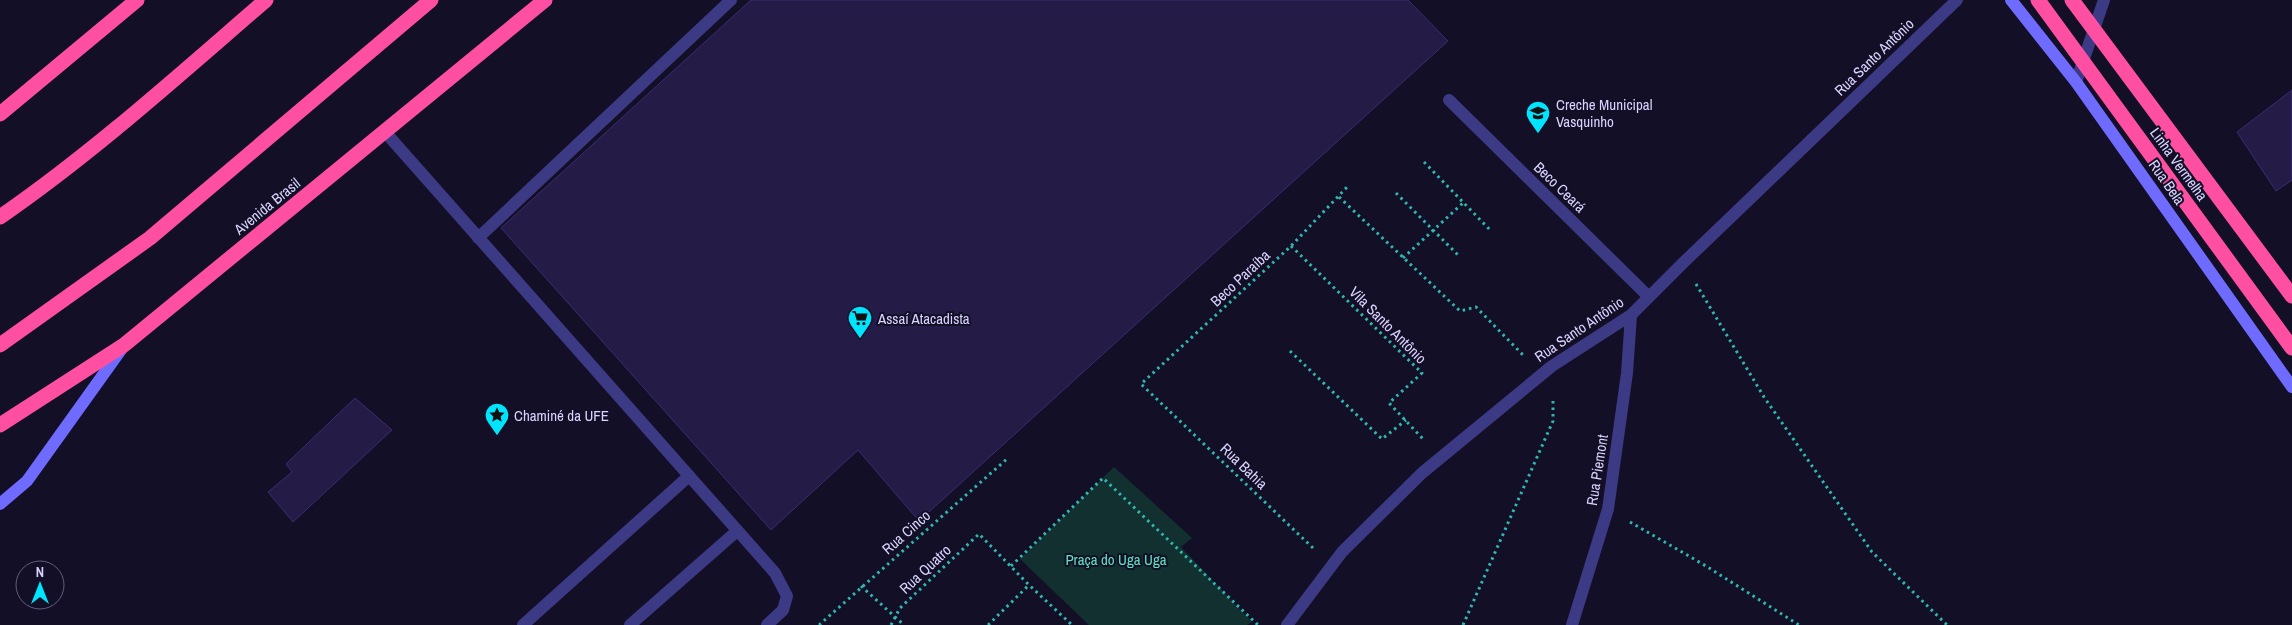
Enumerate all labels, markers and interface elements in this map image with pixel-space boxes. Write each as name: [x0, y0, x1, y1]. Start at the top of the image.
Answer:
street label: Rua Santo Antônio: [1830, 13, 1919, 100]
place label: Creche Municipal Vasquinho: [1556, 94, 1652, 132]
school or university icon: Creche Municipal Vasquinho: [1525, 100, 1551, 134]
street label: Linha Vermelha: [2145, 123, 2213, 205]
street label: Rua Bela: [2144, 155, 2190, 209]
street label: Beco Ceará: [1529, 157, 1591, 217]
street label: Avenida Brasil: [229, 173, 305, 240]
street label: Beco Paraíba: [1206, 245, 1275, 311]
street label: Vila Santo Antônio: [1345, 282, 1431, 368]
street label: Rua Santo Antônio: [1530, 291, 1628, 367]
supermarket icon: Assaí Atacadista: [847, 305, 873, 339]
place label: Assaí Atacadista: [877, 308, 970, 329]
place icon: Chaminé da UFE: [484, 402, 510, 436]
place label: Chaminé da UFE: [514, 405, 609, 426]
street label: Rua Piemont: [1581, 432, 1613, 507]
street label: Rua Bahia: [1216, 438, 1272, 494]
street label: Rua Cinco: [877, 505, 935, 559]
street label: Rua Quatro: [895, 540, 956, 598]
park label: Praça do Uga Uga: [1065, 549, 1167, 570]
north arrow: [15, 560, 65, 610]
text: N: [36, 563, 44, 581]

